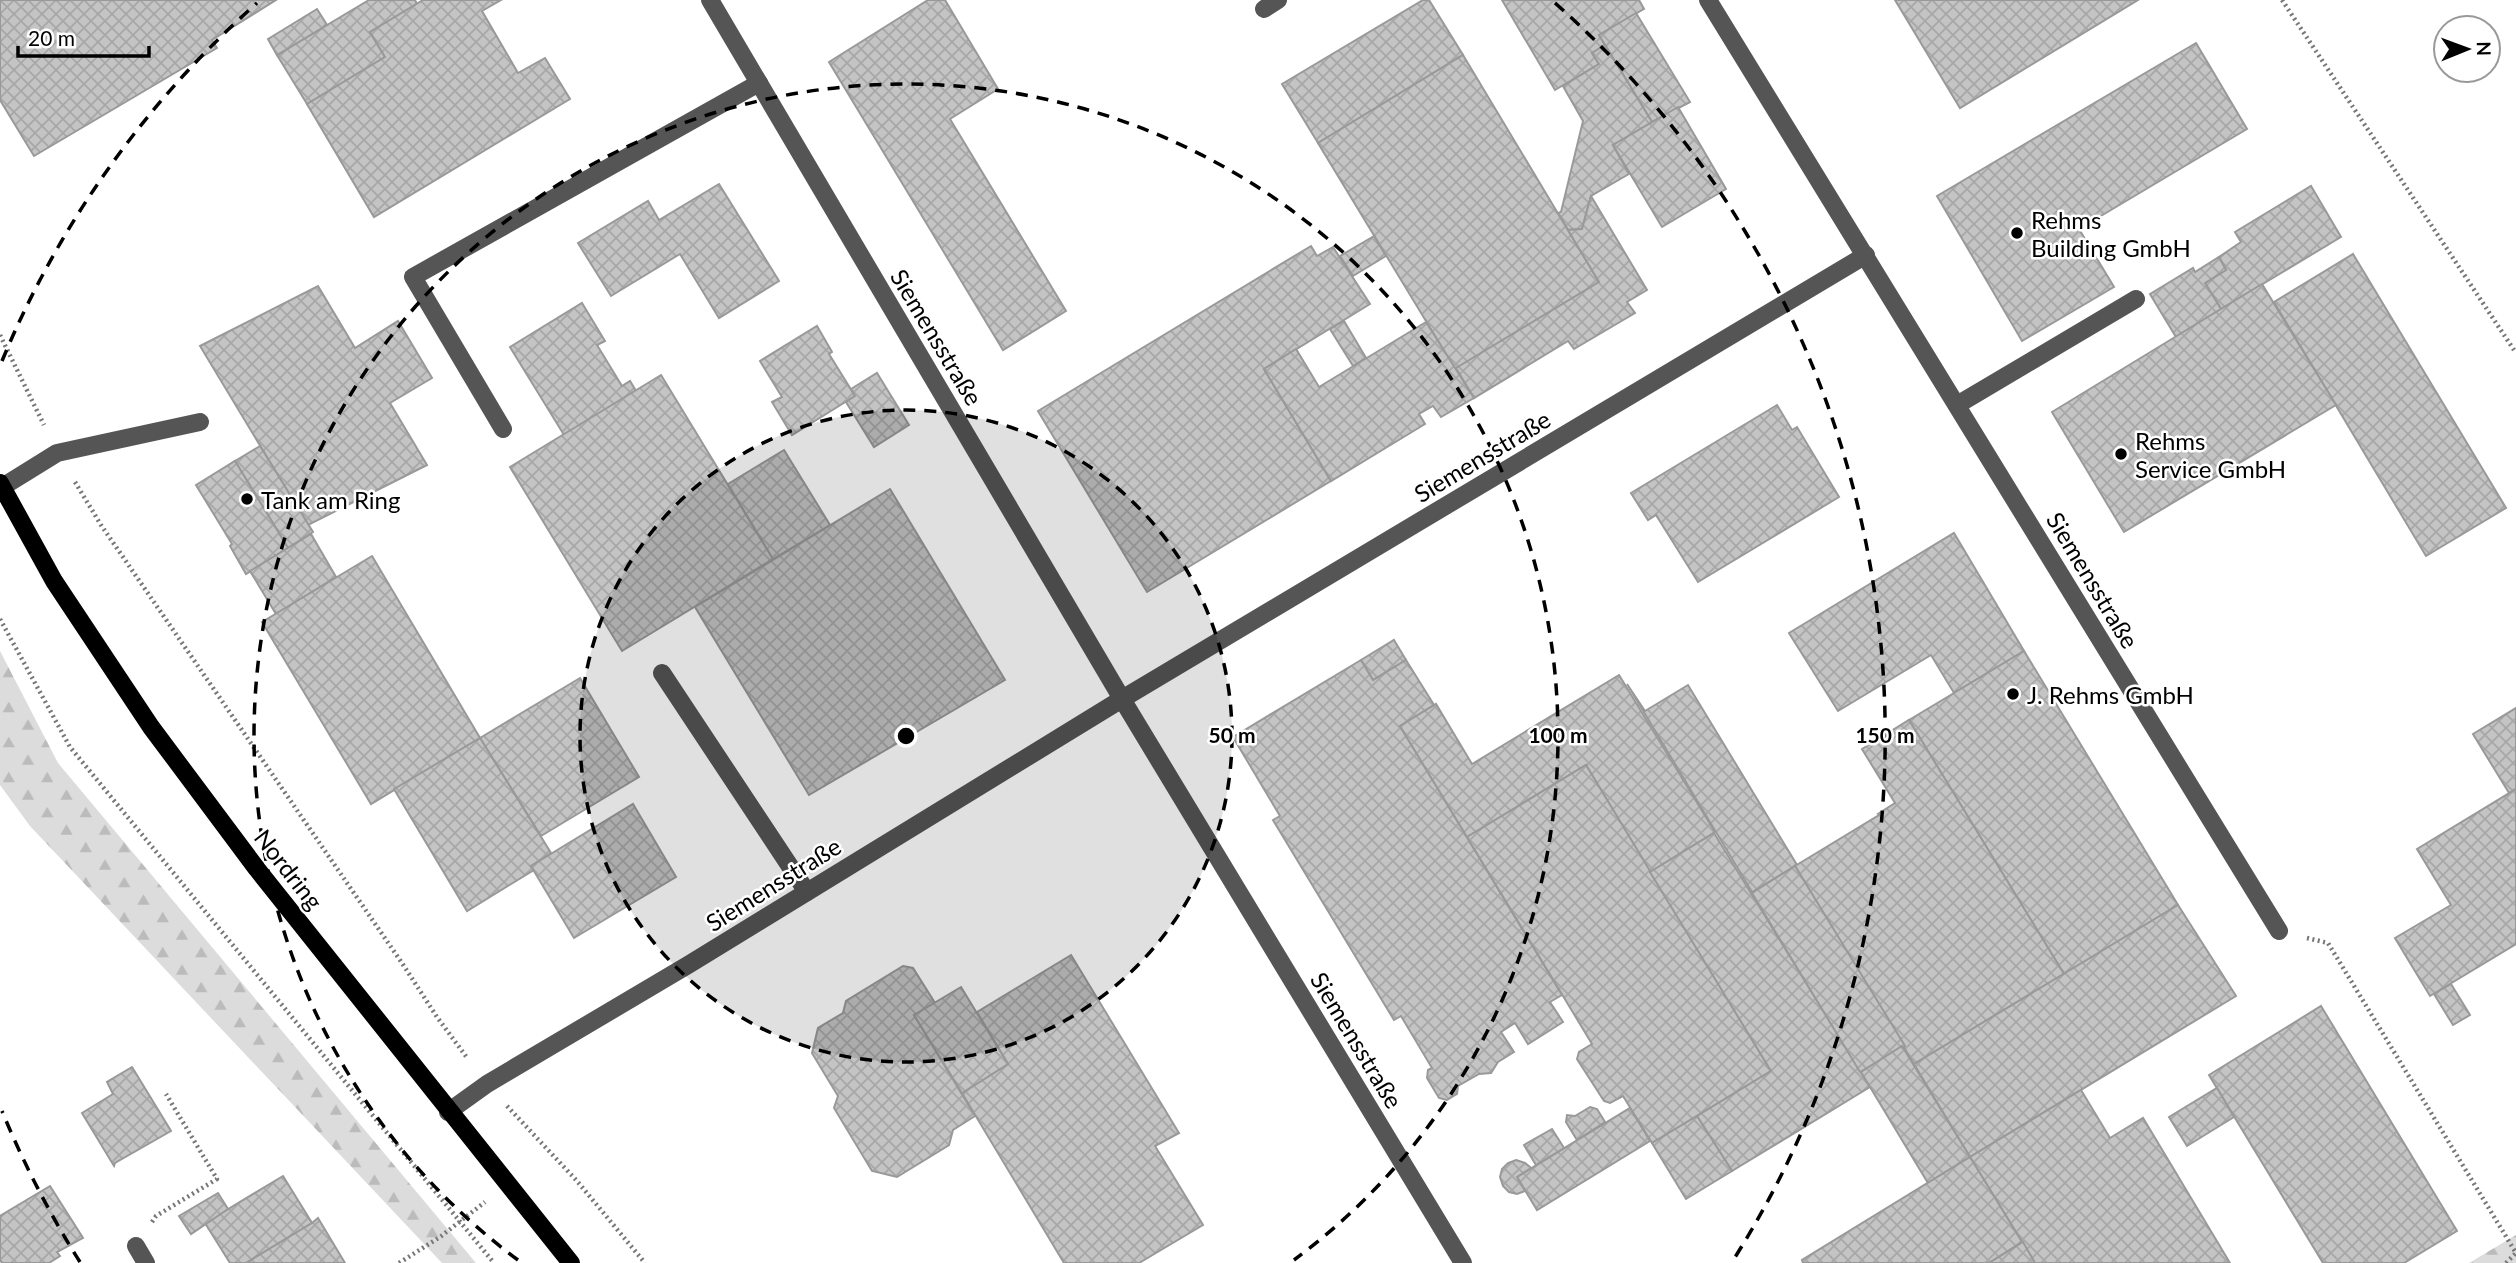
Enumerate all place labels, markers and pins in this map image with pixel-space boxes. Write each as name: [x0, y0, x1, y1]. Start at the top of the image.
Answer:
place label: Rehms Building GmbH: [2031, 205, 2191, 262]
marker: Rehms Building GmbH: [2009, 225, 2025, 241]
place label: Rehms Service GmbH: [2135, 426, 2286, 483]
marker: Rehms Service GmbH: [2113, 446, 2129, 462]
place label: Tank am Ring: [261, 485, 400, 514]
marker: Tank am Ring: [239, 491, 255, 507]
place label: J. Rehms GmbH: [2027, 680, 2194, 709]
marker: J. Rehms GmbH: [2005, 686, 2021, 702]
centre of rings: [894, 724, 918, 748]

